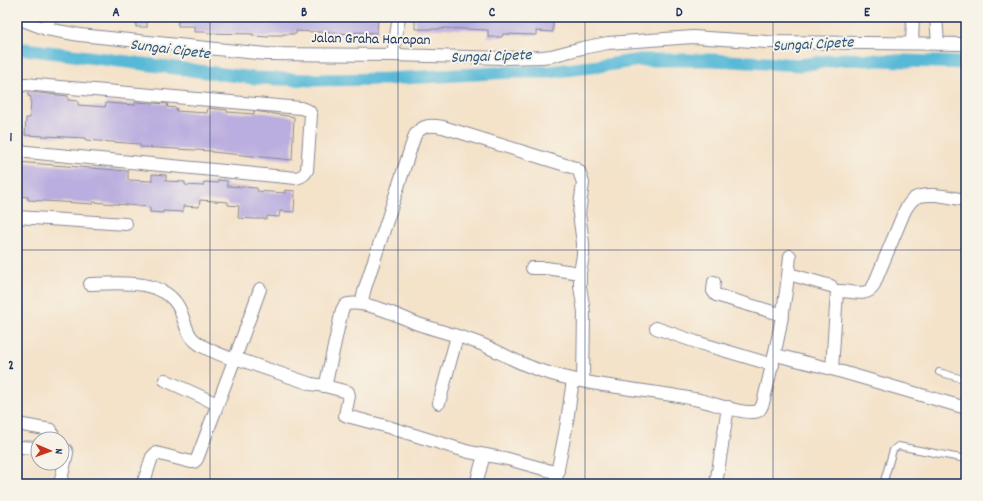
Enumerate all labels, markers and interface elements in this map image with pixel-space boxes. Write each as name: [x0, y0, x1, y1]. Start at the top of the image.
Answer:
text: A: [112, 4, 120, 23]
text: B: [301, 4, 307, 23]
text: C: [489, 4, 496, 23]
text: D: [676, 4, 683, 23]
text: E: [864, 4, 871, 23]
street label: Jalan Graha Harapan: [311, 28, 431, 52]
water label: Sungai Cipete: [772, 31, 855, 59]
water label: Sungai Cipete: [129, 34, 212, 66]
water label: Sungai Cipete: [450, 44, 533, 70]
text: 1: [10, 129, 13, 148]
text: 2: [8, 357, 14, 376]
north arrow: [30, 431, 70, 471]
text: N: [50, 448, 66, 455]

